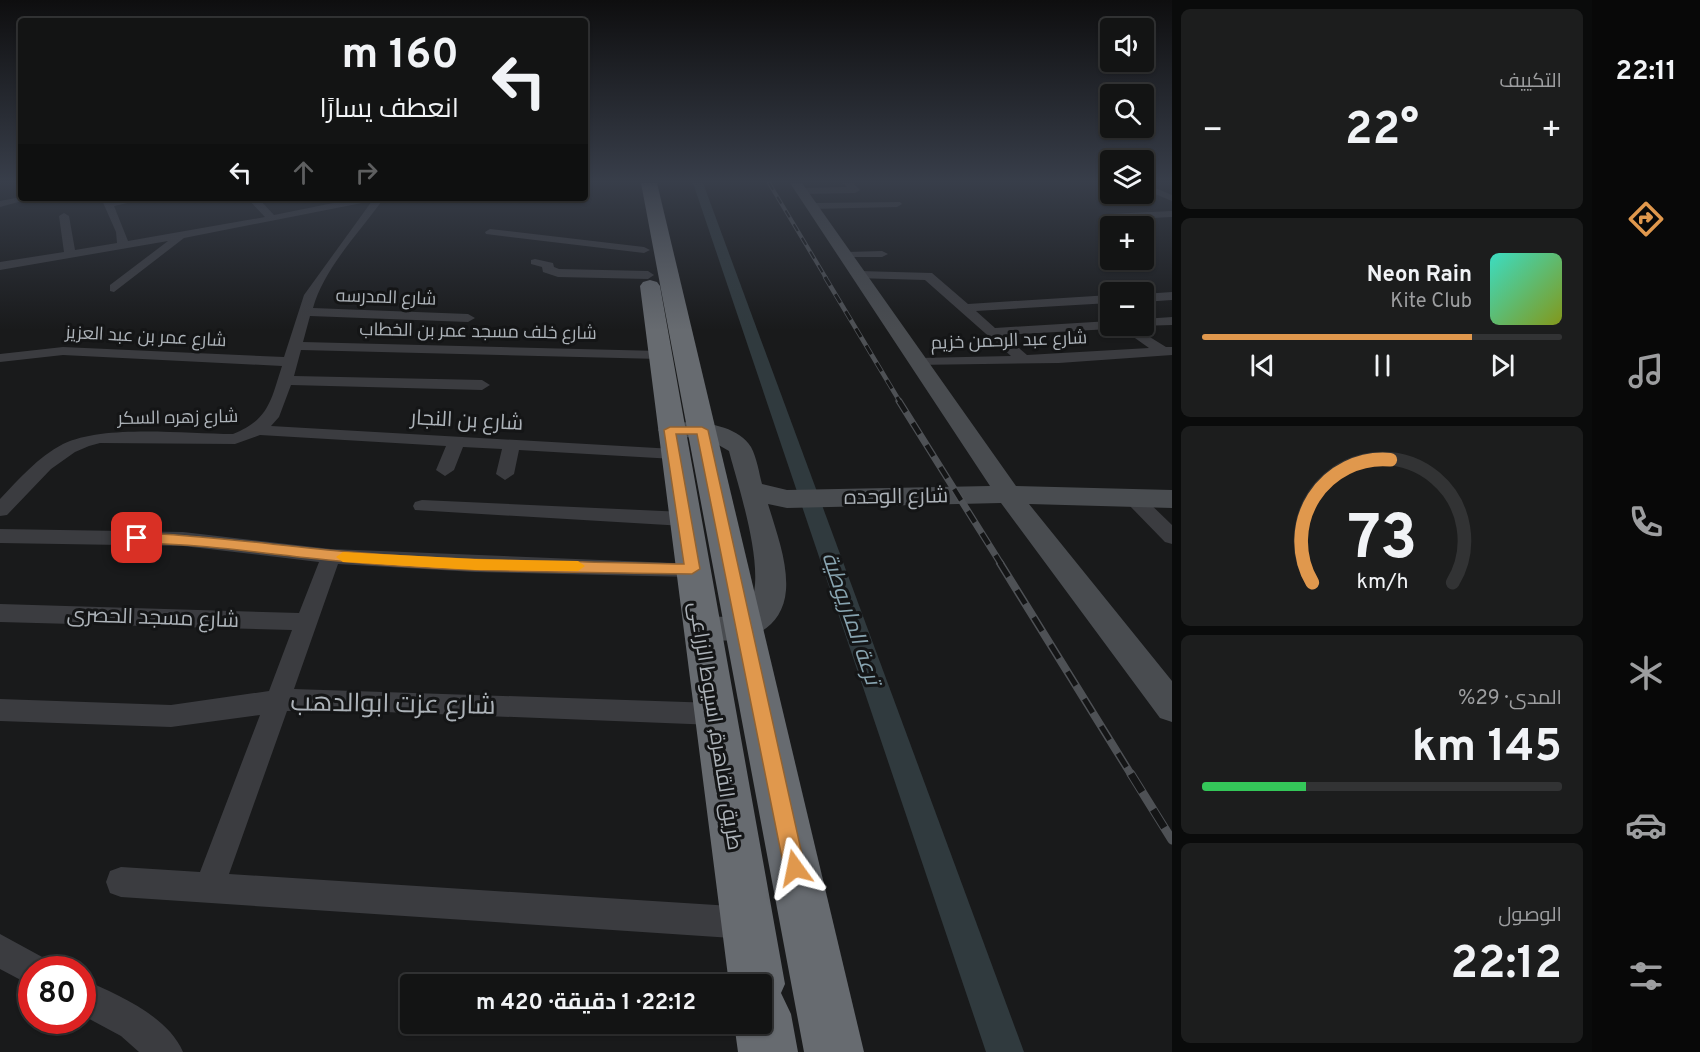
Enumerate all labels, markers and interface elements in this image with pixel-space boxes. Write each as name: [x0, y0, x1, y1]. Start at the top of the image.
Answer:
map controls: [1100, 18, 1154, 336]
button: sound: [1100, 18, 1154, 72]
text: 160 m: [341, 30, 459, 83]
icon: left: [480, 42, 558, 120]
text: 22:11: [1615, 55, 1677, 89]
text: التكييف: [1499, 69, 1562, 95]
button: search: [1100, 84, 1154, 138]
text: انعطف يسارًا: [320, 93, 459, 127]
text: 22°: [1345, 103, 1419, 160]
text: −: [1202, 111, 1223, 153]
text: +: [1541, 111, 1562, 153]
button: layers: [1100, 150, 1154, 204]
icon: left: [224, 156, 257, 189]
icon: ahead: [287, 156, 320, 189]
icon: right: [350, 156, 383, 189]
icon: directions: [1625, 198, 1667, 240]
button: +: [1100, 216, 1154, 270]
text: Neon Rain: [1367, 262, 1472, 289]
button: −: [1100, 282, 1154, 336]
street label: شارع المدرسه: [335, 285, 437, 312]
text: Kite Club: [1390, 289, 1472, 315]
street label: شارع خلف مسجد عمر بن الخطاب: [359, 319, 597, 346]
street label: شارع عمر بن عبد العزيز: [64, 322, 227, 353]
street label: شارع عبد الرحمن خزيم: [930, 327, 1088, 356]
icon: previous: [1246, 349, 1279, 382]
icon: pause: [1366, 349, 1399, 382]
icon: next: [1486, 349, 1519, 382]
icon: music: [1625, 350, 1667, 392]
street label: شارع بن النجار: [409, 405, 524, 438]
street label: شارع زهره السكر: [116, 406, 239, 431]
street label: شارع الوحده: [844, 483, 948, 512]
icon: phone: [1625, 501, 1667, 543]
text: 73: [1347, 502, 1417, 581]
pin: [111, 512, 162, 563]
icon: arrive: [120, 521, 153, 554]
water label: ترعة الماريوطية: [814, 549, 886, 692]
text: km/h: [1356, 569, 1408, 596]
street label: طريق القاهرة, اسيوط الزراعى: [682, 600, 747, 852]
street label: شارع مسجد الحصرى: [66, 602, 240, 635]
icon: climate: [1625, 652, 1667, 694]
text: المدى · 29%: [1458, 686, 1562, 712]
street label: شارع عزت ابوالدهب: [290, 687, 496, 724]
text: 145 km: [1412, 720, 1562, 777]
icon: car: [1625, 804, 1667, 846]
position arrow: [763, 836, 827, 900]
text: الوصول: [1498, 903, 1562, 929]
text: 22:12: [1451, 937, 1562, 994]
icon: filters: [1625, 955, 1667, 997]
speed limit sign: 80: [18, 956, 96, 1034]
text: 22:12 · 1 دقيقة · 420 m: [476, 990, 696, 1017]

